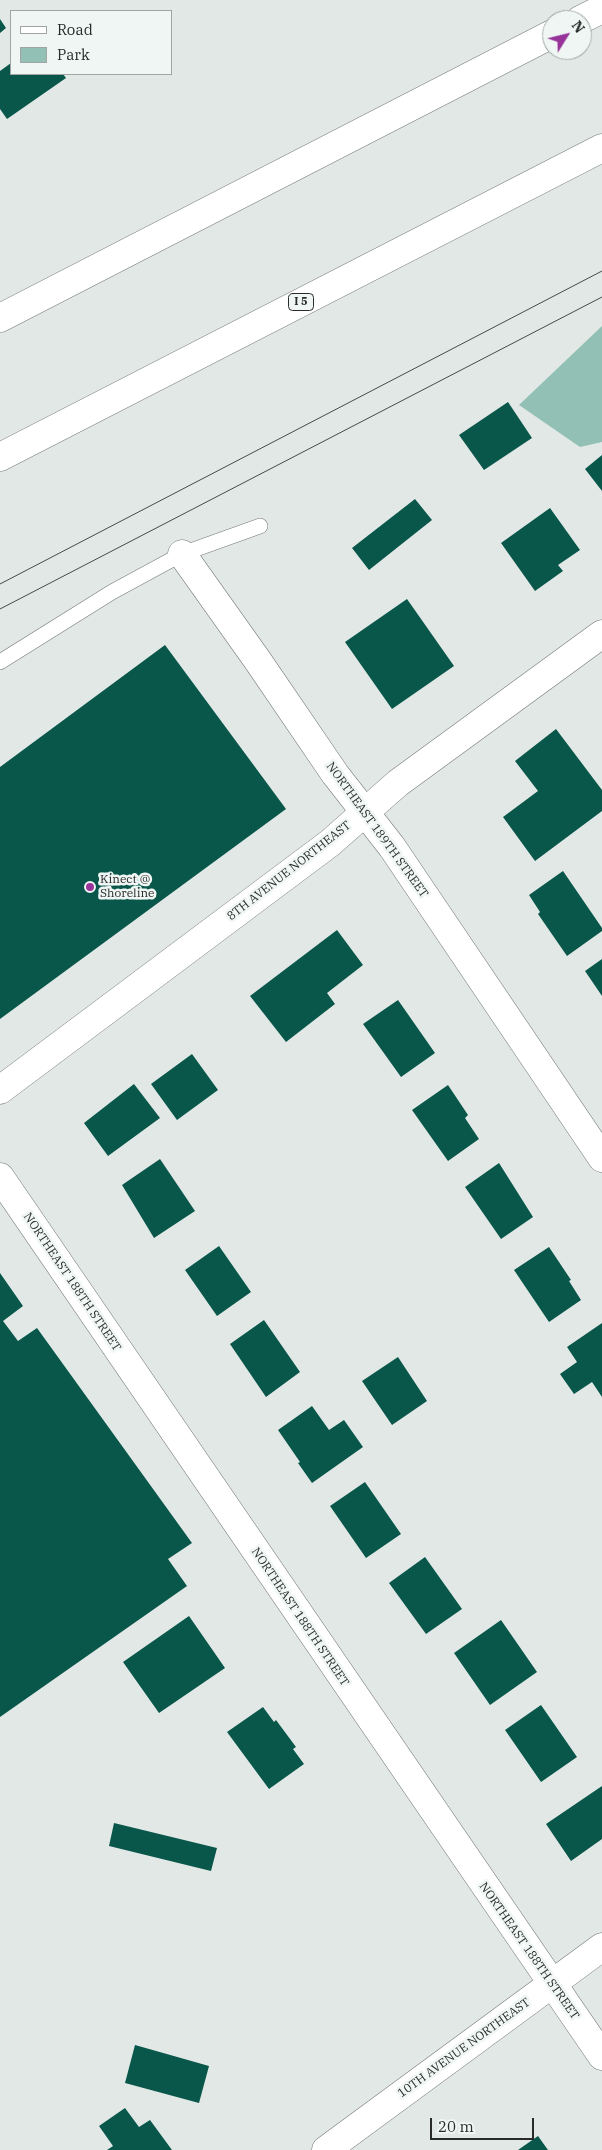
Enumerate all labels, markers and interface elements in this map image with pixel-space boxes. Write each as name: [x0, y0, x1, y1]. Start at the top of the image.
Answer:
legend: [10, 10, 172, 75]
north arrow: [542, 10, 592, 60]
text: N: [568, 17, 589, 37]
text: Road: [57, 20, 93, 39]
text: Park: [57, 45, 90, 64]
road number: I 5: [288, 294, 314, 310]
street label: NORTHEAST 189TH STREET: [323, 759, 431, 901]
street label: 8TH AVENUE NORTHEAST: [224, 818, 354, 924]
place label: Kinect @ Shoreline: [100, 873, 155, 901]
marker: Kinect @ Shoreline: [84, 881, 96, 893]
street label: NORTHEAST 188TH STREET: [20, 1210, 124, 1354]
street label: NORTHEAST 188TH STREET: [248, 1545, 352, 1689]
street label: NORTHEAST 188TH STREET: [476, 1880, 582, 2022]
street label: 10TH AVENUE NORTHEAST: [395, 1995, 533, 2101]
scale bar: [432, 2108, 536, 2140]
text: 20 m: [438, 2117, 474, 2136]

